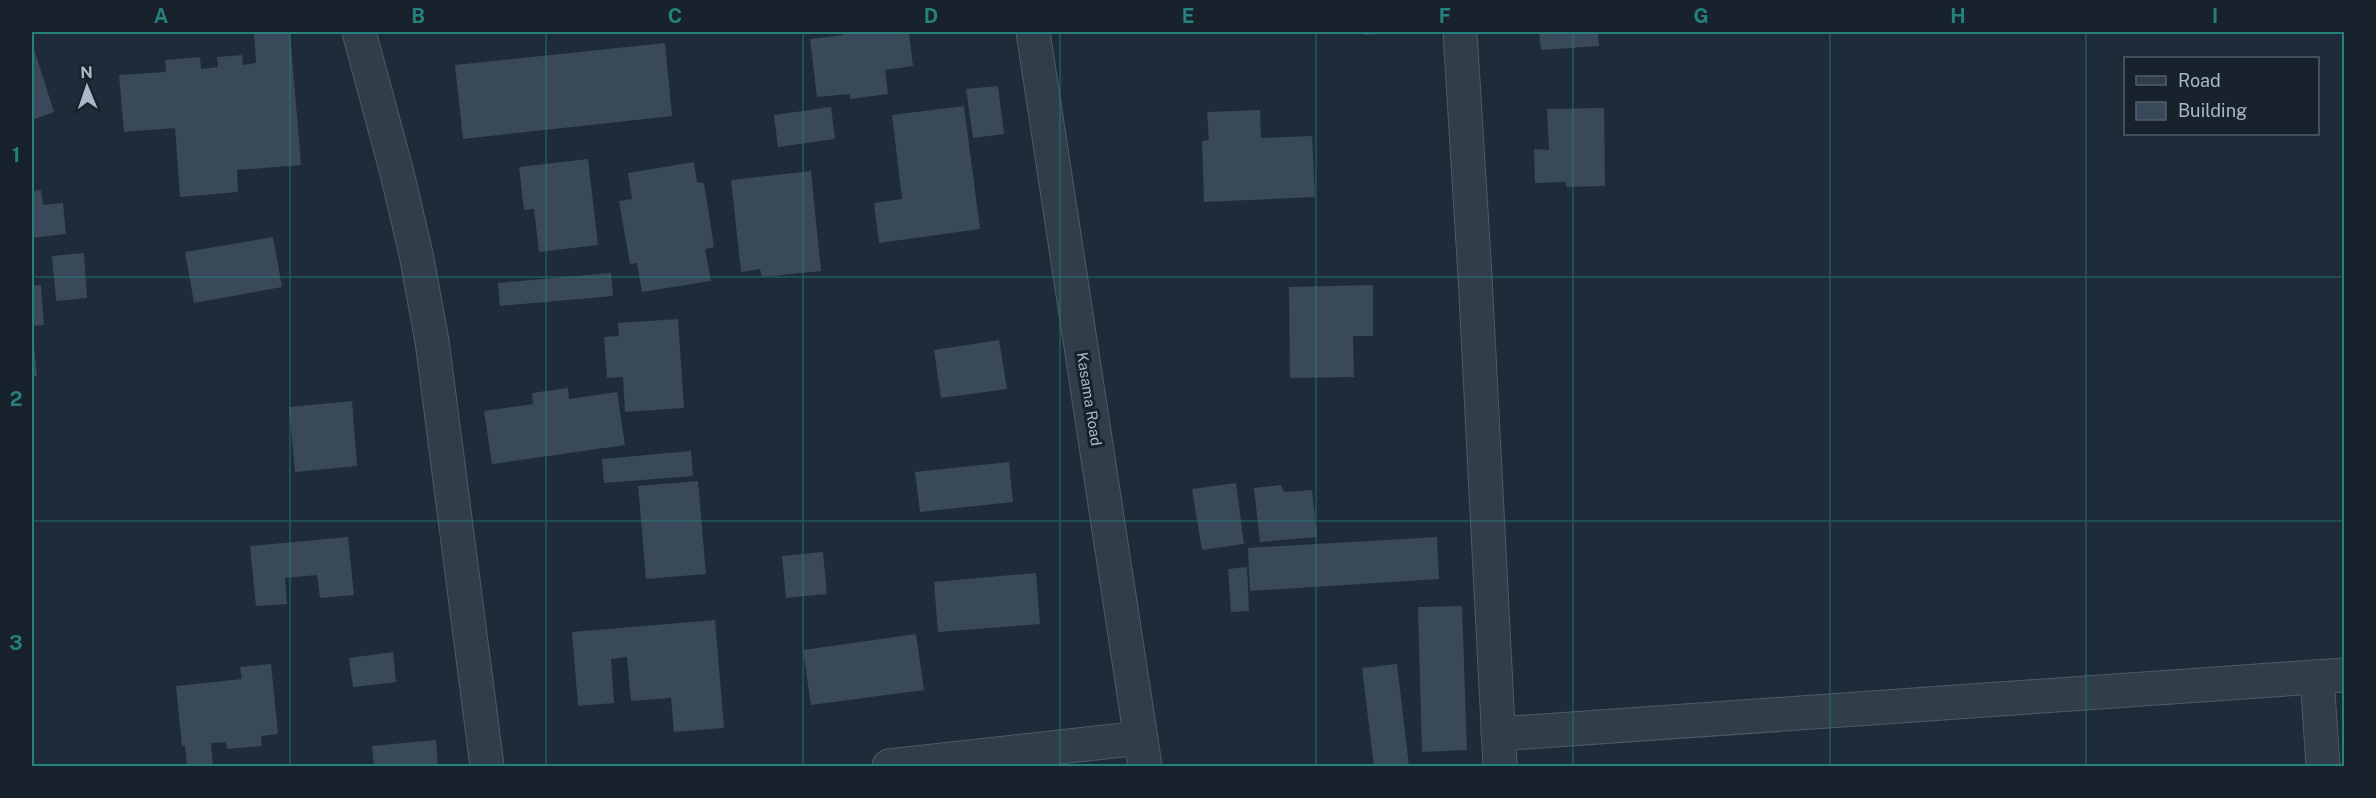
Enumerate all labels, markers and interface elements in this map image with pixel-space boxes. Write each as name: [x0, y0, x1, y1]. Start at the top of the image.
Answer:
text: A: [154, 4, 168, 28]
text: B: [411, 4, 425, 28]
text: C: [668, 4, 682, 28]
text: D: [924, 4, 938, 28]
text: E: [1182, 4, 1194, 28]
text: F: [1439, 4, 1451, 28]
text: G: [1693, 4, 1709, 28]
text: H: [1950, 4, 1966, 28]
text: I: [2212, 4, 2218, 28]
north arrow: [57, 57, 117, 117]
legend: [2124, 57, 2319, 135]
text: N: [80, 63, 93, 82]
text: Road: [2178, 70, 2221, 91]
text: Building: [2178, 100, 2247, 121]
text: 1: [12, 143, 20, 167]
street label: Kasama Road: [1074, 351, 1105, 447]
text: 2: [10, 387, 22, 411]
text: 3: [9, 631, 23, 655]

